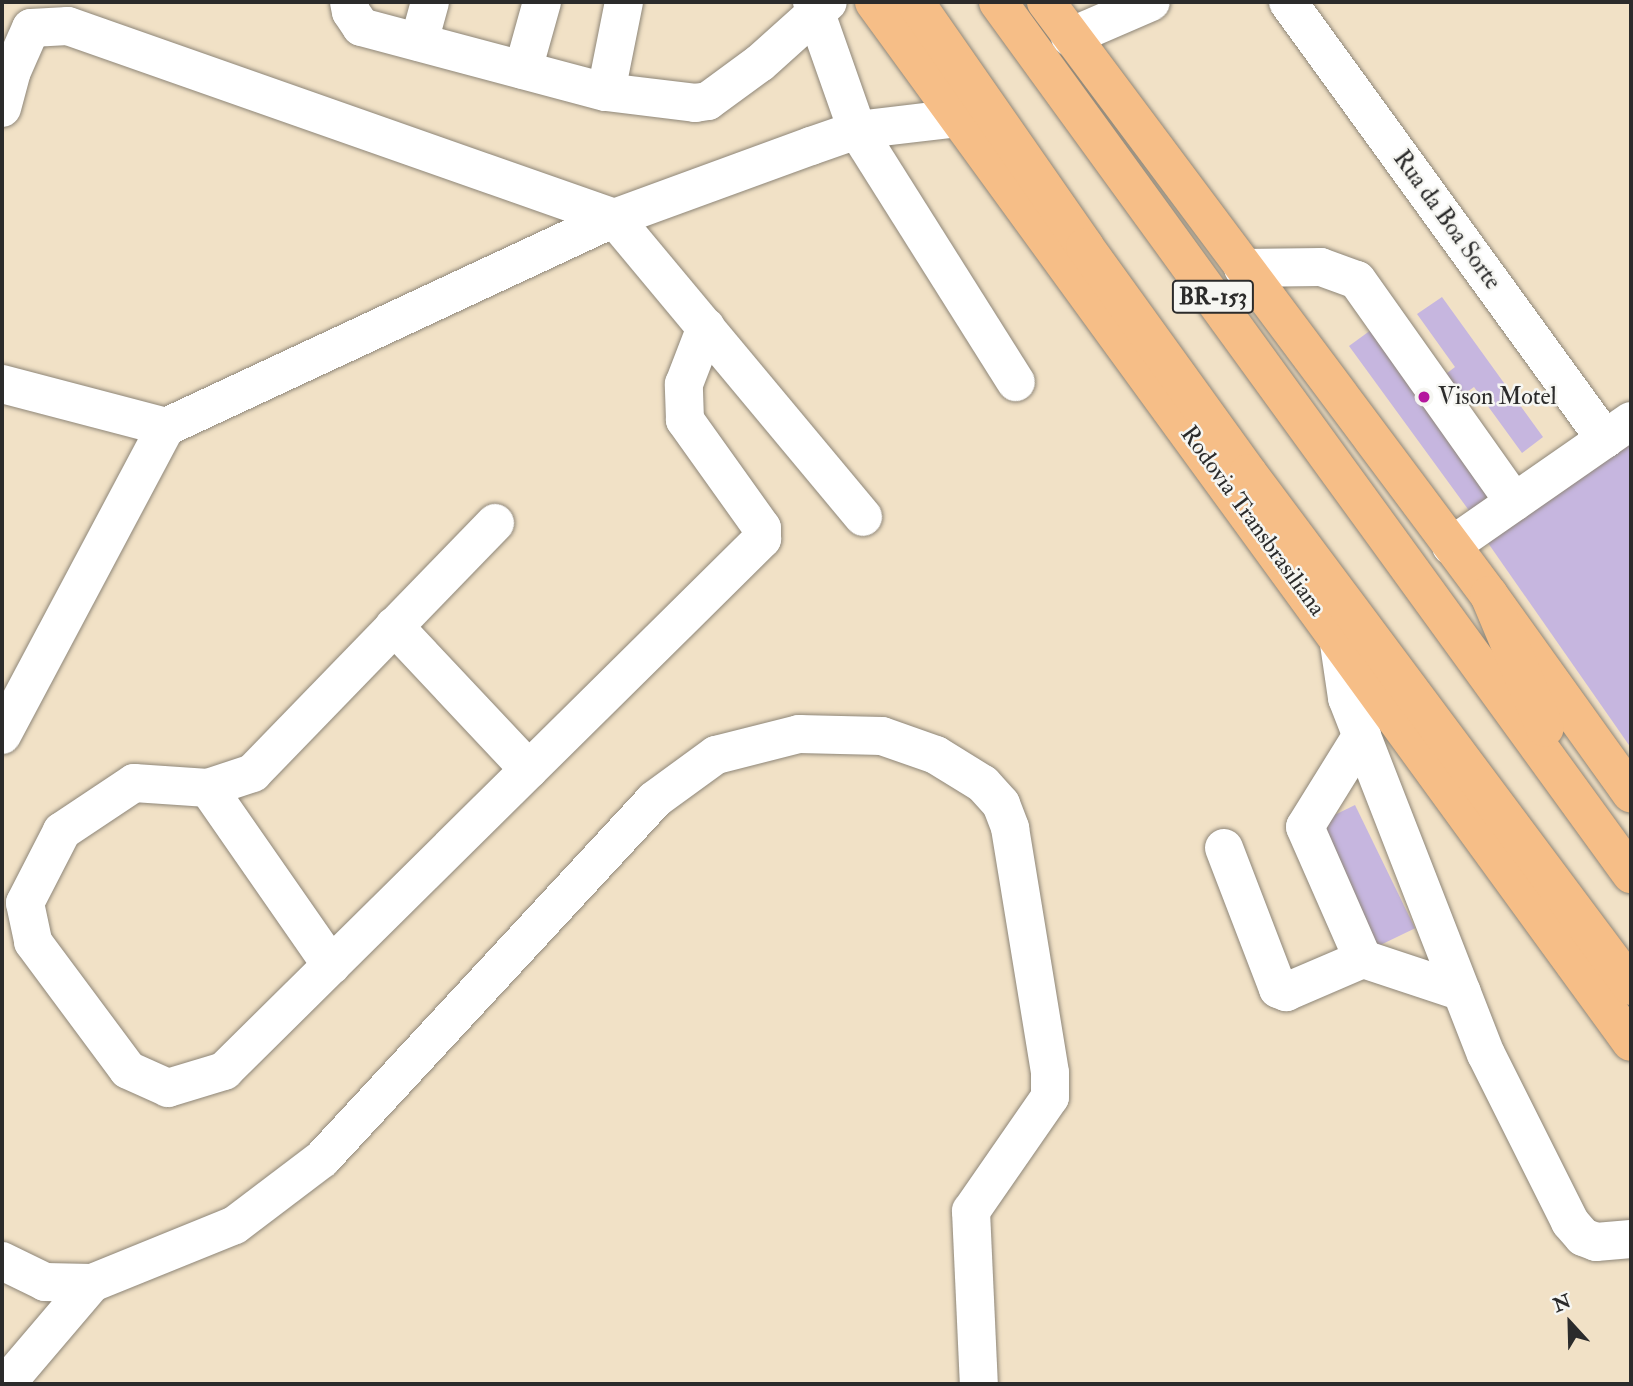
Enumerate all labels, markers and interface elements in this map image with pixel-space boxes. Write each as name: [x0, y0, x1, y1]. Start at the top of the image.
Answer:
street label: Rua da Boa Sorte: [1387, 145, 1507, 295]
road number: BR-153: [1171, 278, 1255, 316]
place label: Vison Motel: [1438, 383, 1557, 411]
marker: Vison Motel: [1416, 389, 1432, 405]
street label: Rodovia Transbrasiliana: [1174, 420, 1332, 622]
north arrow: [1535, 1288, 1605, 1358]
text: N: [1550, 1289, 1575, 1318]

